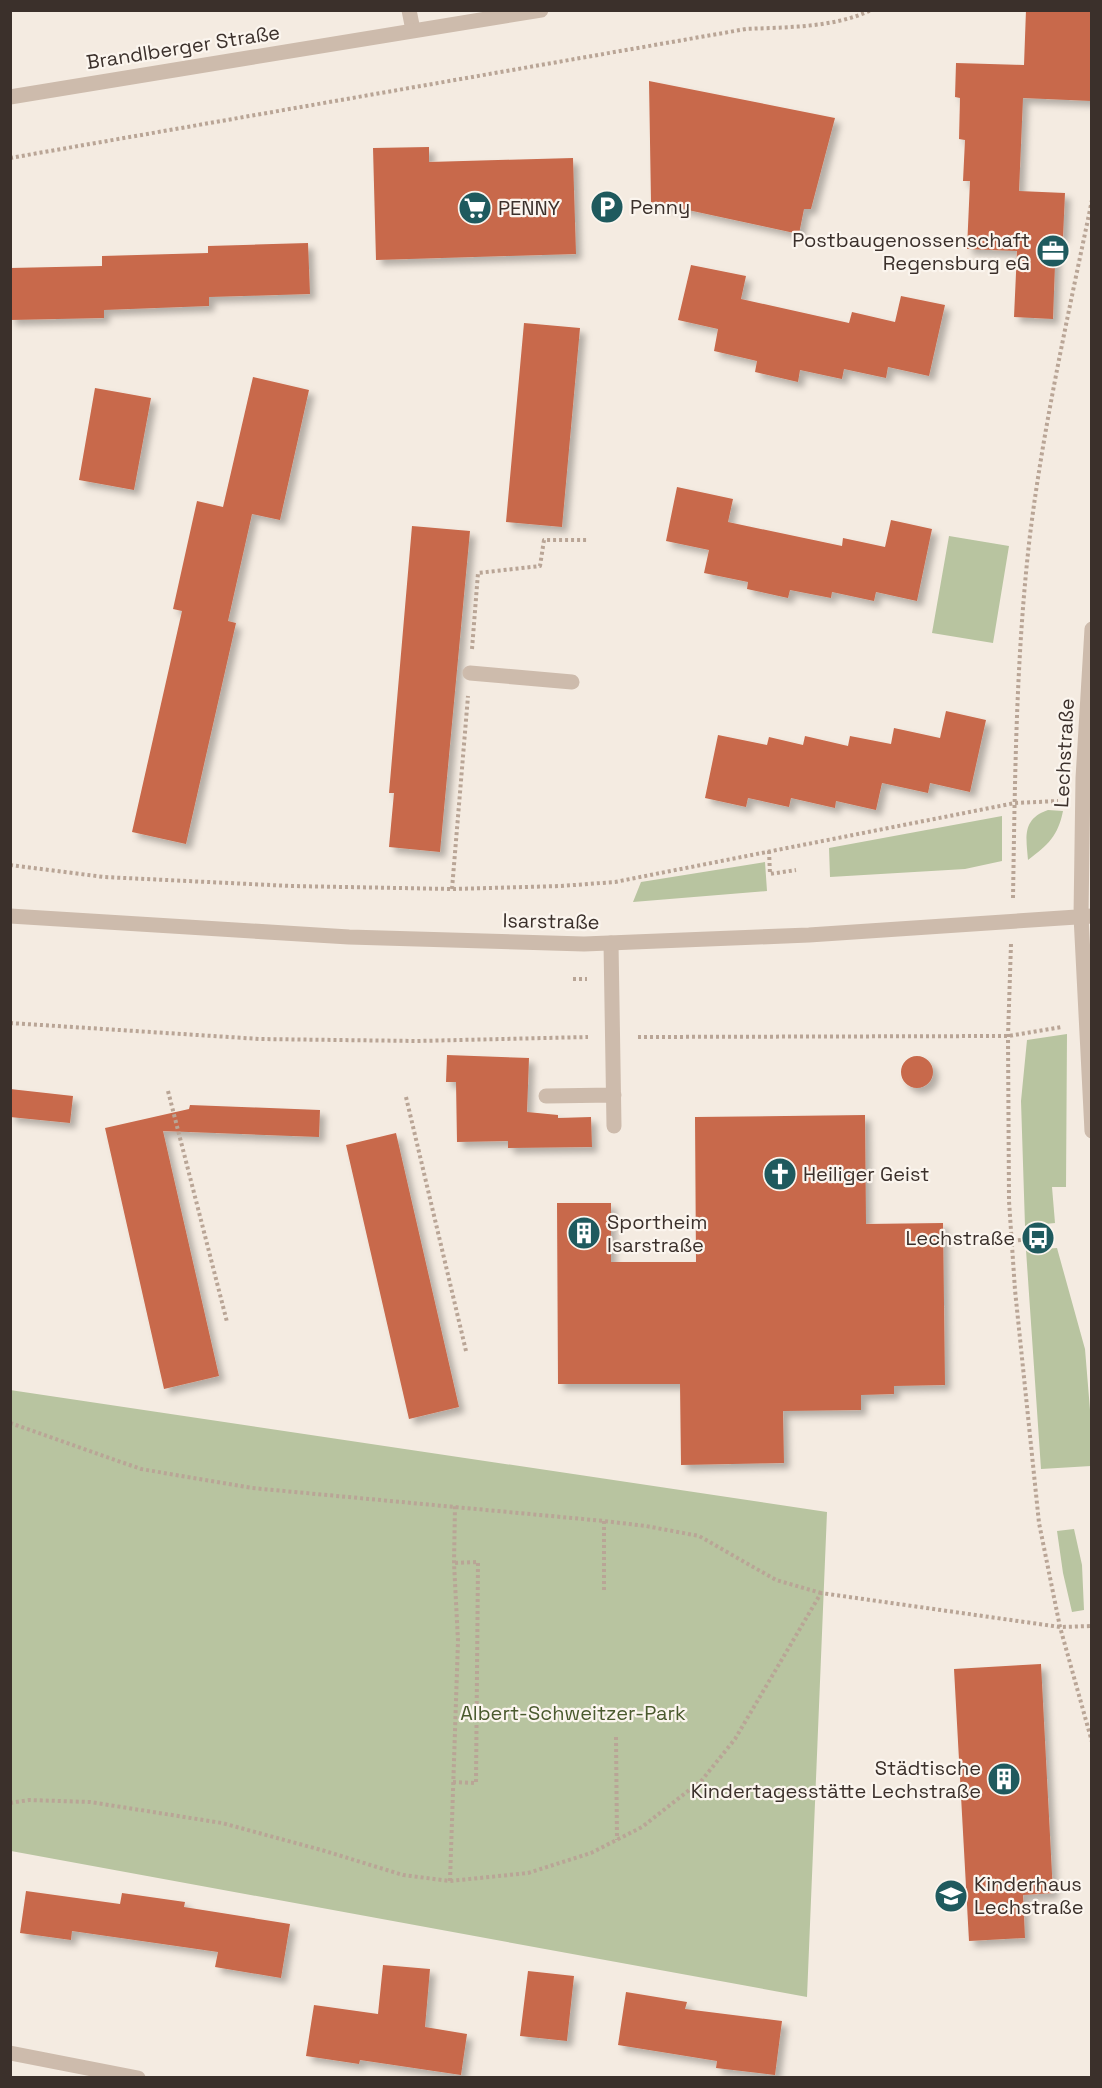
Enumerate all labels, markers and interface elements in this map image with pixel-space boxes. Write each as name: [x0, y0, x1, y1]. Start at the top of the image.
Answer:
street label: Brandlberger Straße: [84, 19, 282, 75]
parking icon: Penny: [589, 189, 625, 225]
supermarket icon: PENNY: [457, 190, 493, 226]
place label: Penny: [630, 194, 690, 220]
place label: PENNY: [498, 195, 560, 221]
place label: Postbaugenossenschaft Regensburg eG: [792, 227, 1030, 276]
office icon: Postbaugenossenschaft Regensburg eG: [1035, 233, 1071, 269]
street label: Lechstraße: [1048, 698, 1080, 808]
street label: Isarstraße: [502, 907, 600, 935]
church icon: Heiliger Geist: [762, 1156, 798, 1192]
place label: Heiliger Geist: [803, 1161, 929, 1187]
place label: Sportheim Isarstraße: [607, 1209, 707, 1258]
building icon: Sportheim Isarstraße: [566, 1215, 602, 1251]
bus stop icon: Lechstraße: [1020, 1220, 1056, 1256]
place label: Lechstraße: [905, 1225, 1015, 1251]
park label: Albert-Schweitzer-Park: [460, 1700, 686, 1726]
place label: Städtische Kindertagesstätte Lechstraße: [691, 1755, 981, 1804]
building icon: Städtische Kindertagesstätte Lechstraße: [986, 1761, 1022, 1797]
place label: Kinderhaus Lechstraße: [974, 1871, 1084, 1920]
school or university icon: Kinderhaus Lechstraße: [933, 1878, 969, 1914]

